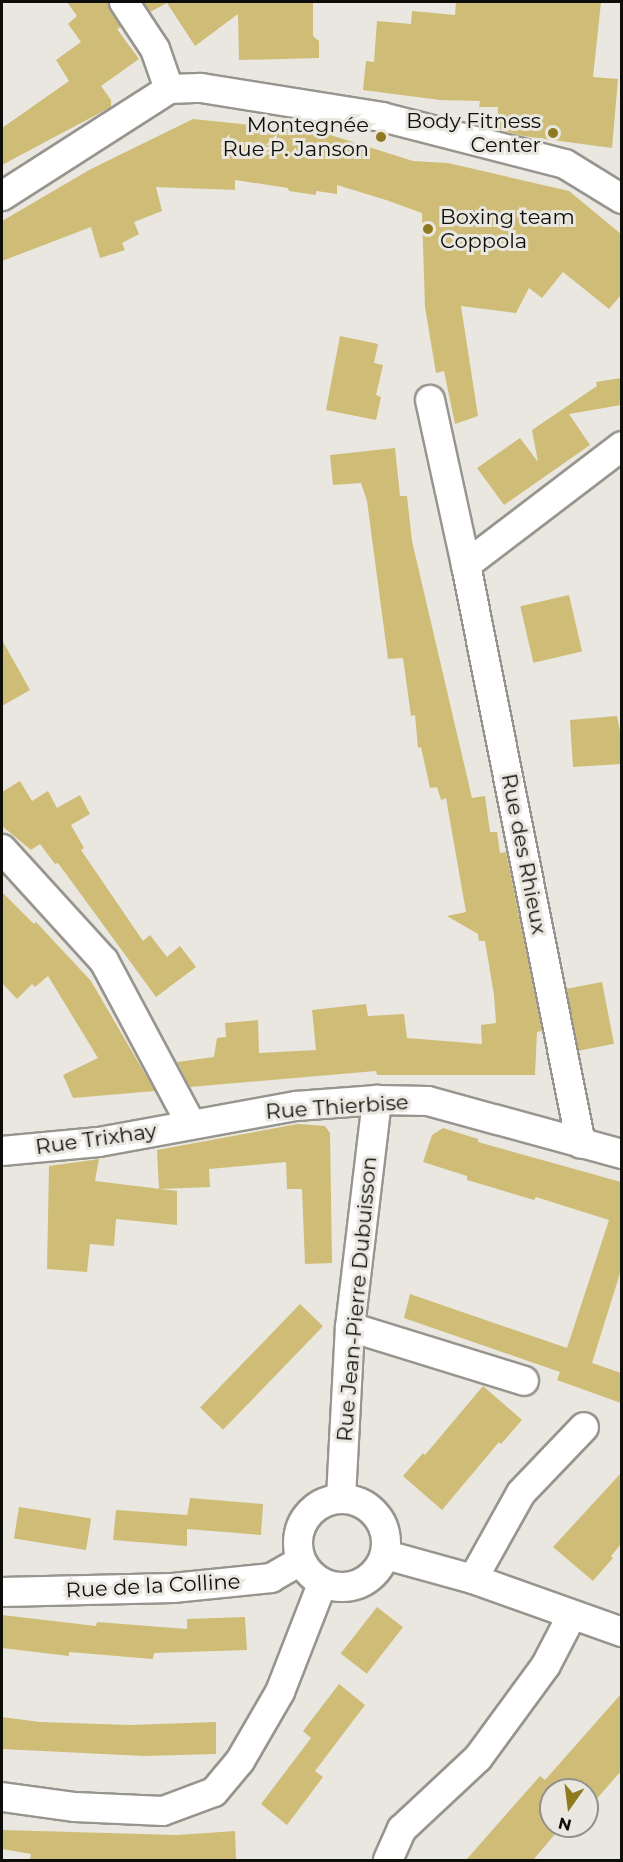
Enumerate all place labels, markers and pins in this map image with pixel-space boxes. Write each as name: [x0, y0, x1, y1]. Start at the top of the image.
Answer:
place label: Body Fitness Center: [406, 108, 541, 158]
place label: Montegnée Rue P. Janson: [222, 112, 369, 162]
marker: Body Fitness Center: [546, 126, 560, 140]
marker: Montegnée Rue P. Janson: [374, 130, 388, 144]
place label: Boxing team Coppola: [440, 204, 575, 254]
marker: Boxing team Coppola: [421, 222, 435, 236]

